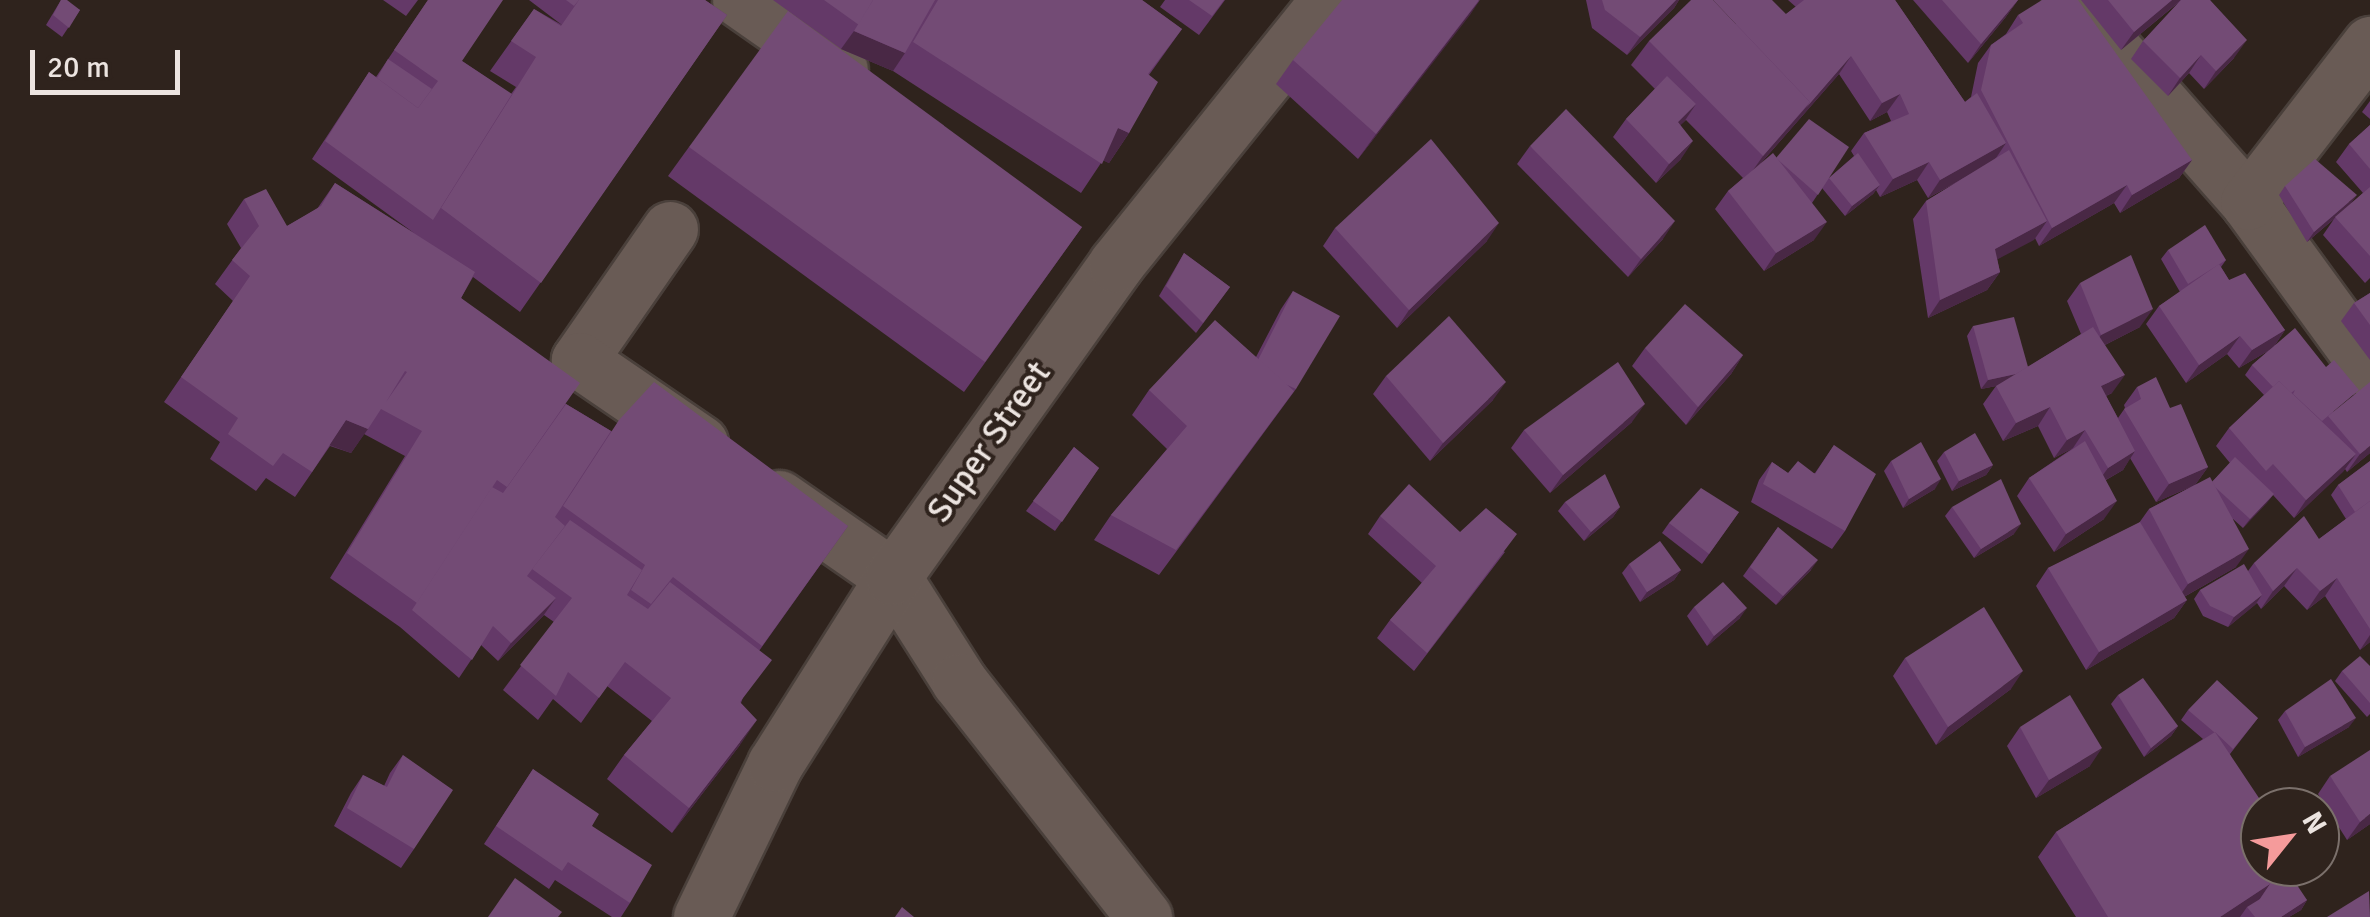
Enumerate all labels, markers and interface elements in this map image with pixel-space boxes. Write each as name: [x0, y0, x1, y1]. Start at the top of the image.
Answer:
scale bar: [35, 30, 185, 92]
text: 20 m: [47, 49, 110, 86]
street label: Super Street: [918, 354, 1060, 530]
north arrow: [2240, 787, 2340, 887]
text: N: [2295, 806, 2334, 840]

